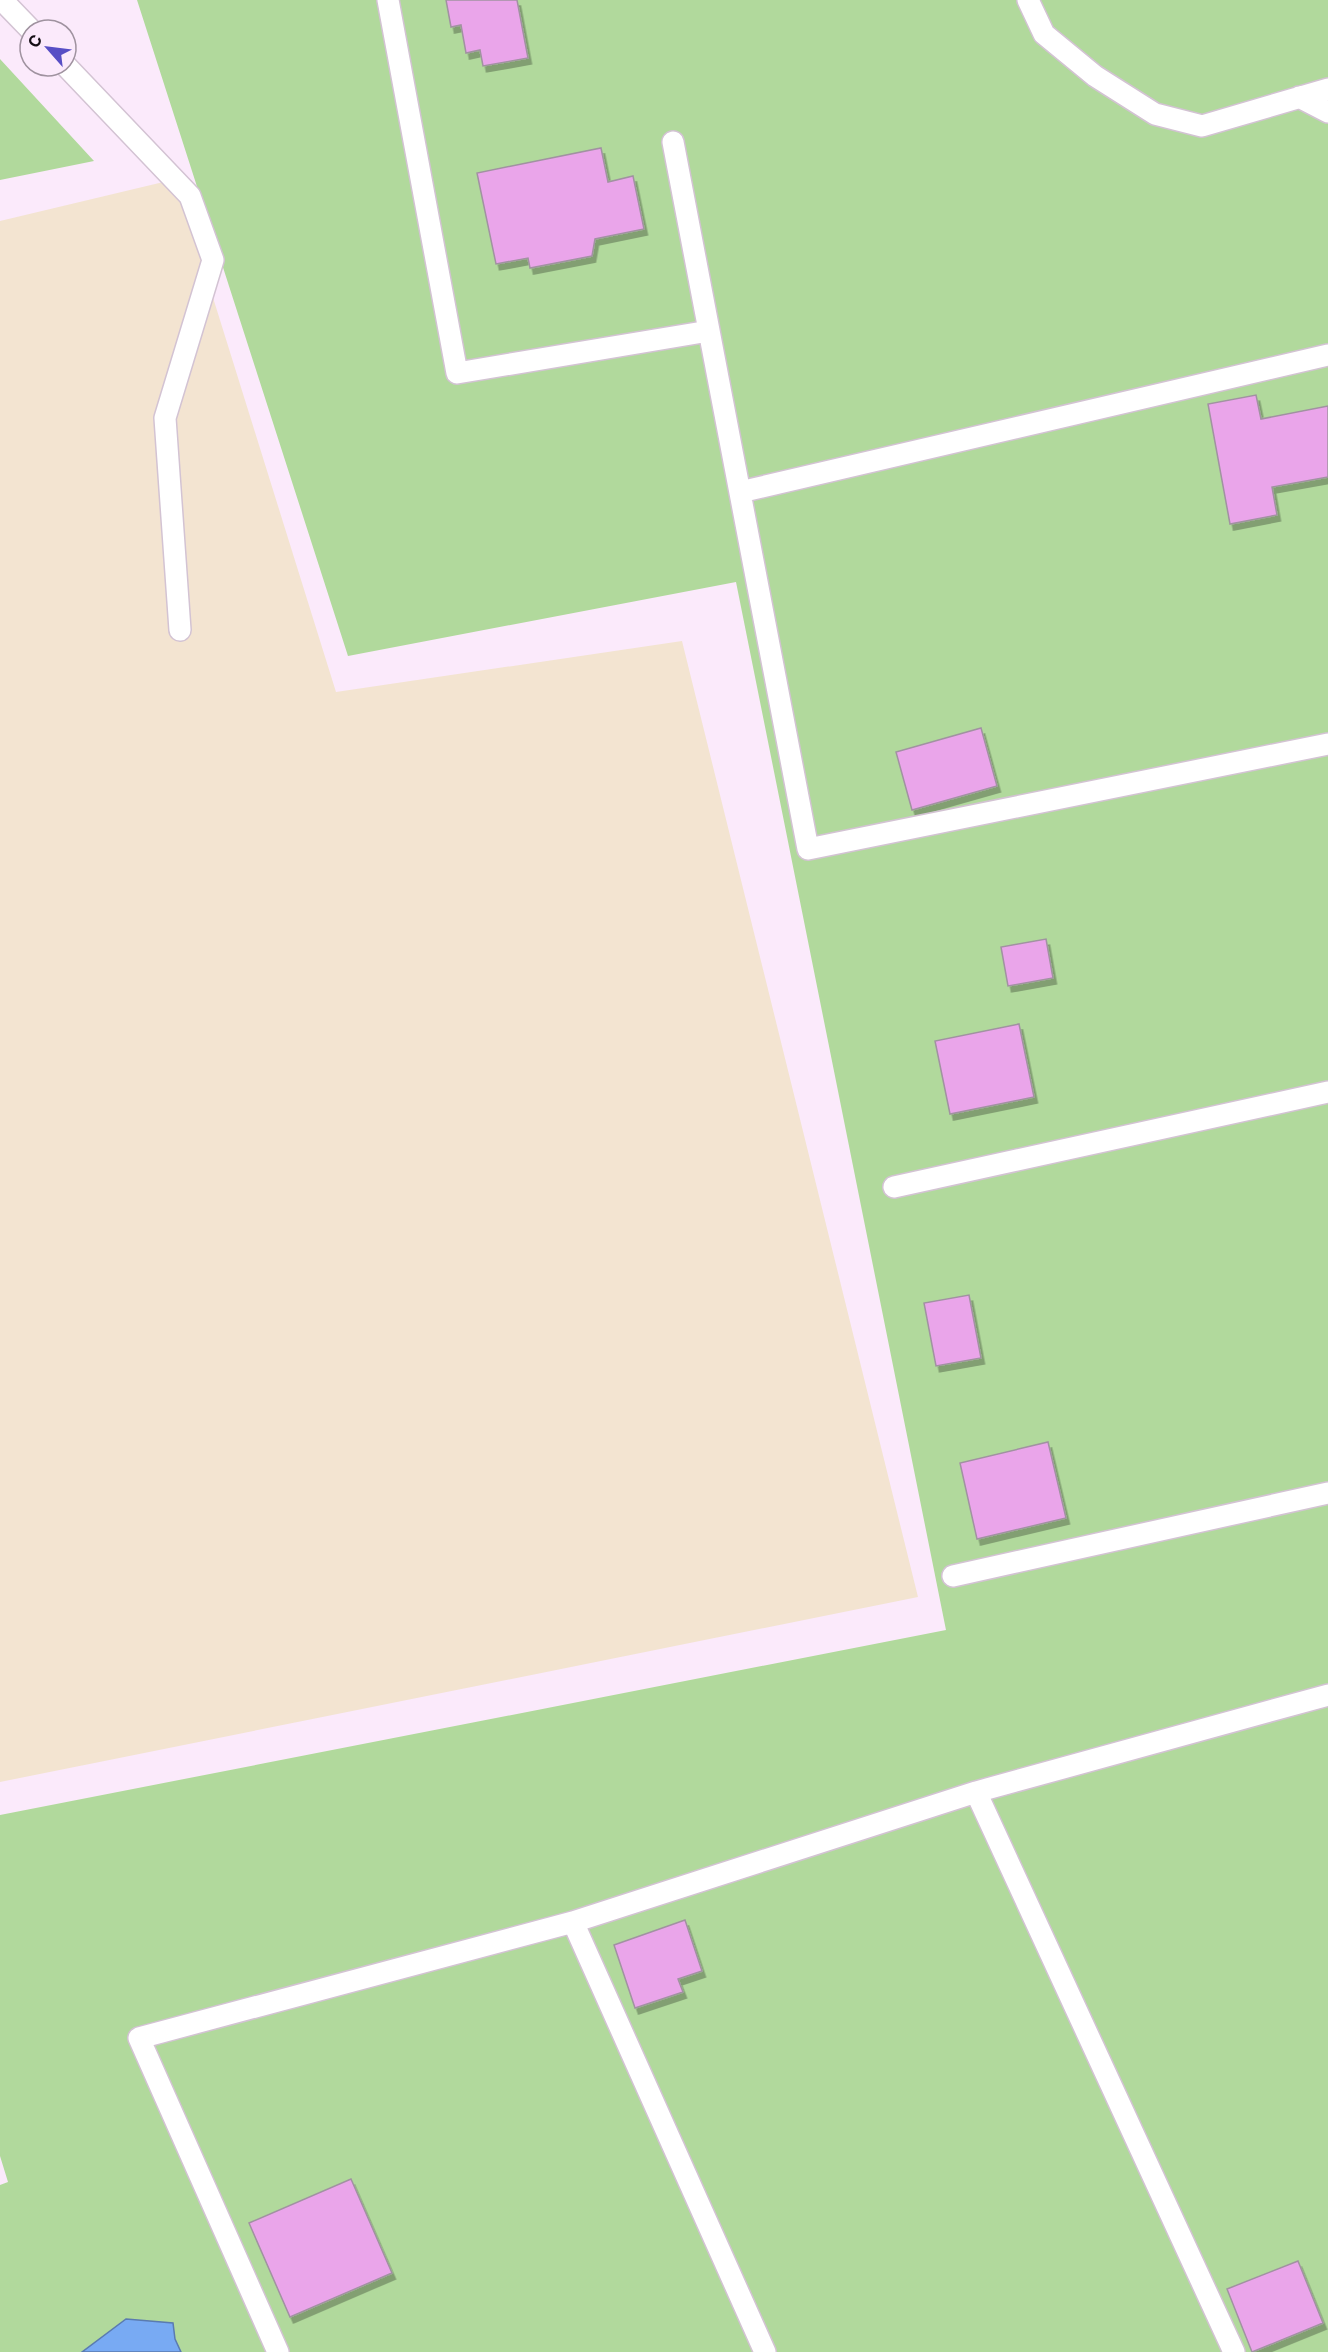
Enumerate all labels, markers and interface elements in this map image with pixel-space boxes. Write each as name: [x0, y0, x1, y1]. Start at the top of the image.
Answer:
north arrow: [18, 18, 78, 78]
text: С: [23, 31, 46, 51]

